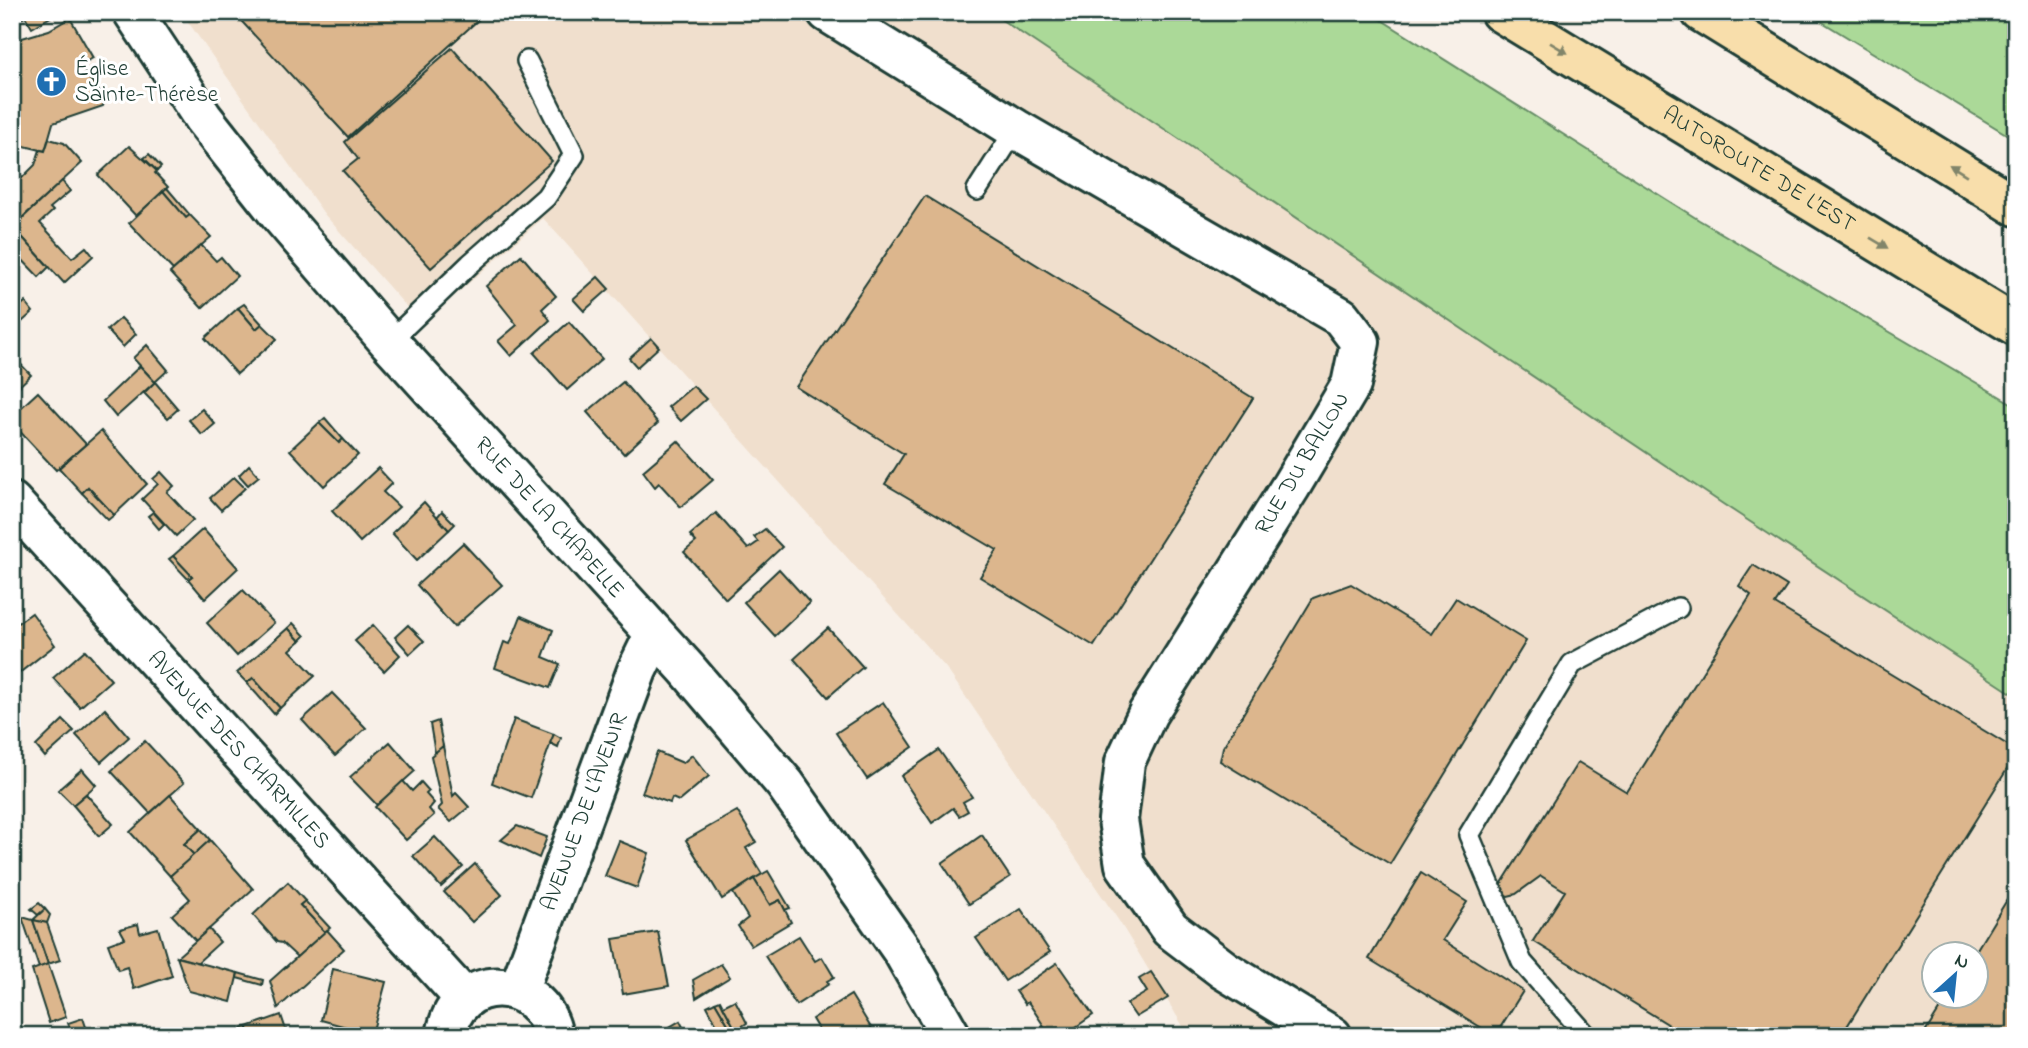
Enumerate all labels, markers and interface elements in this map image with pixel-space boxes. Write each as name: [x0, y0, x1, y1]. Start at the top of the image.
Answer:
one-way arrow: [1549, 41, 1568, 54]
place label: Église Sainte-Thérèse: [75, 53, 219, 112]
church icon: Église Sainte-Thérèse: [35, 65, 69, 99]
street label: AUTOROUTE DE L’EST: [1656, 98, 1862, 241]
one-way arrow: [1948, 164, 1967, 177]
one-way arrow: [1869, 236, 1888, 249]
street label: RUE DU BALLON: [1247, 386, 1359, 542]
street label: RUE DE LA CHAPELLE: [467, 429, 632, 606]
street label: AVENUE DES CHARMILLES: [139, 644, 337, 857]
street label: AVENUE DE L’AVENIR: [533, 708, 636, 916]
north arrow: [1920, 940, 1990, 1010]
text: N: [1950, 947, 1974, 977]

